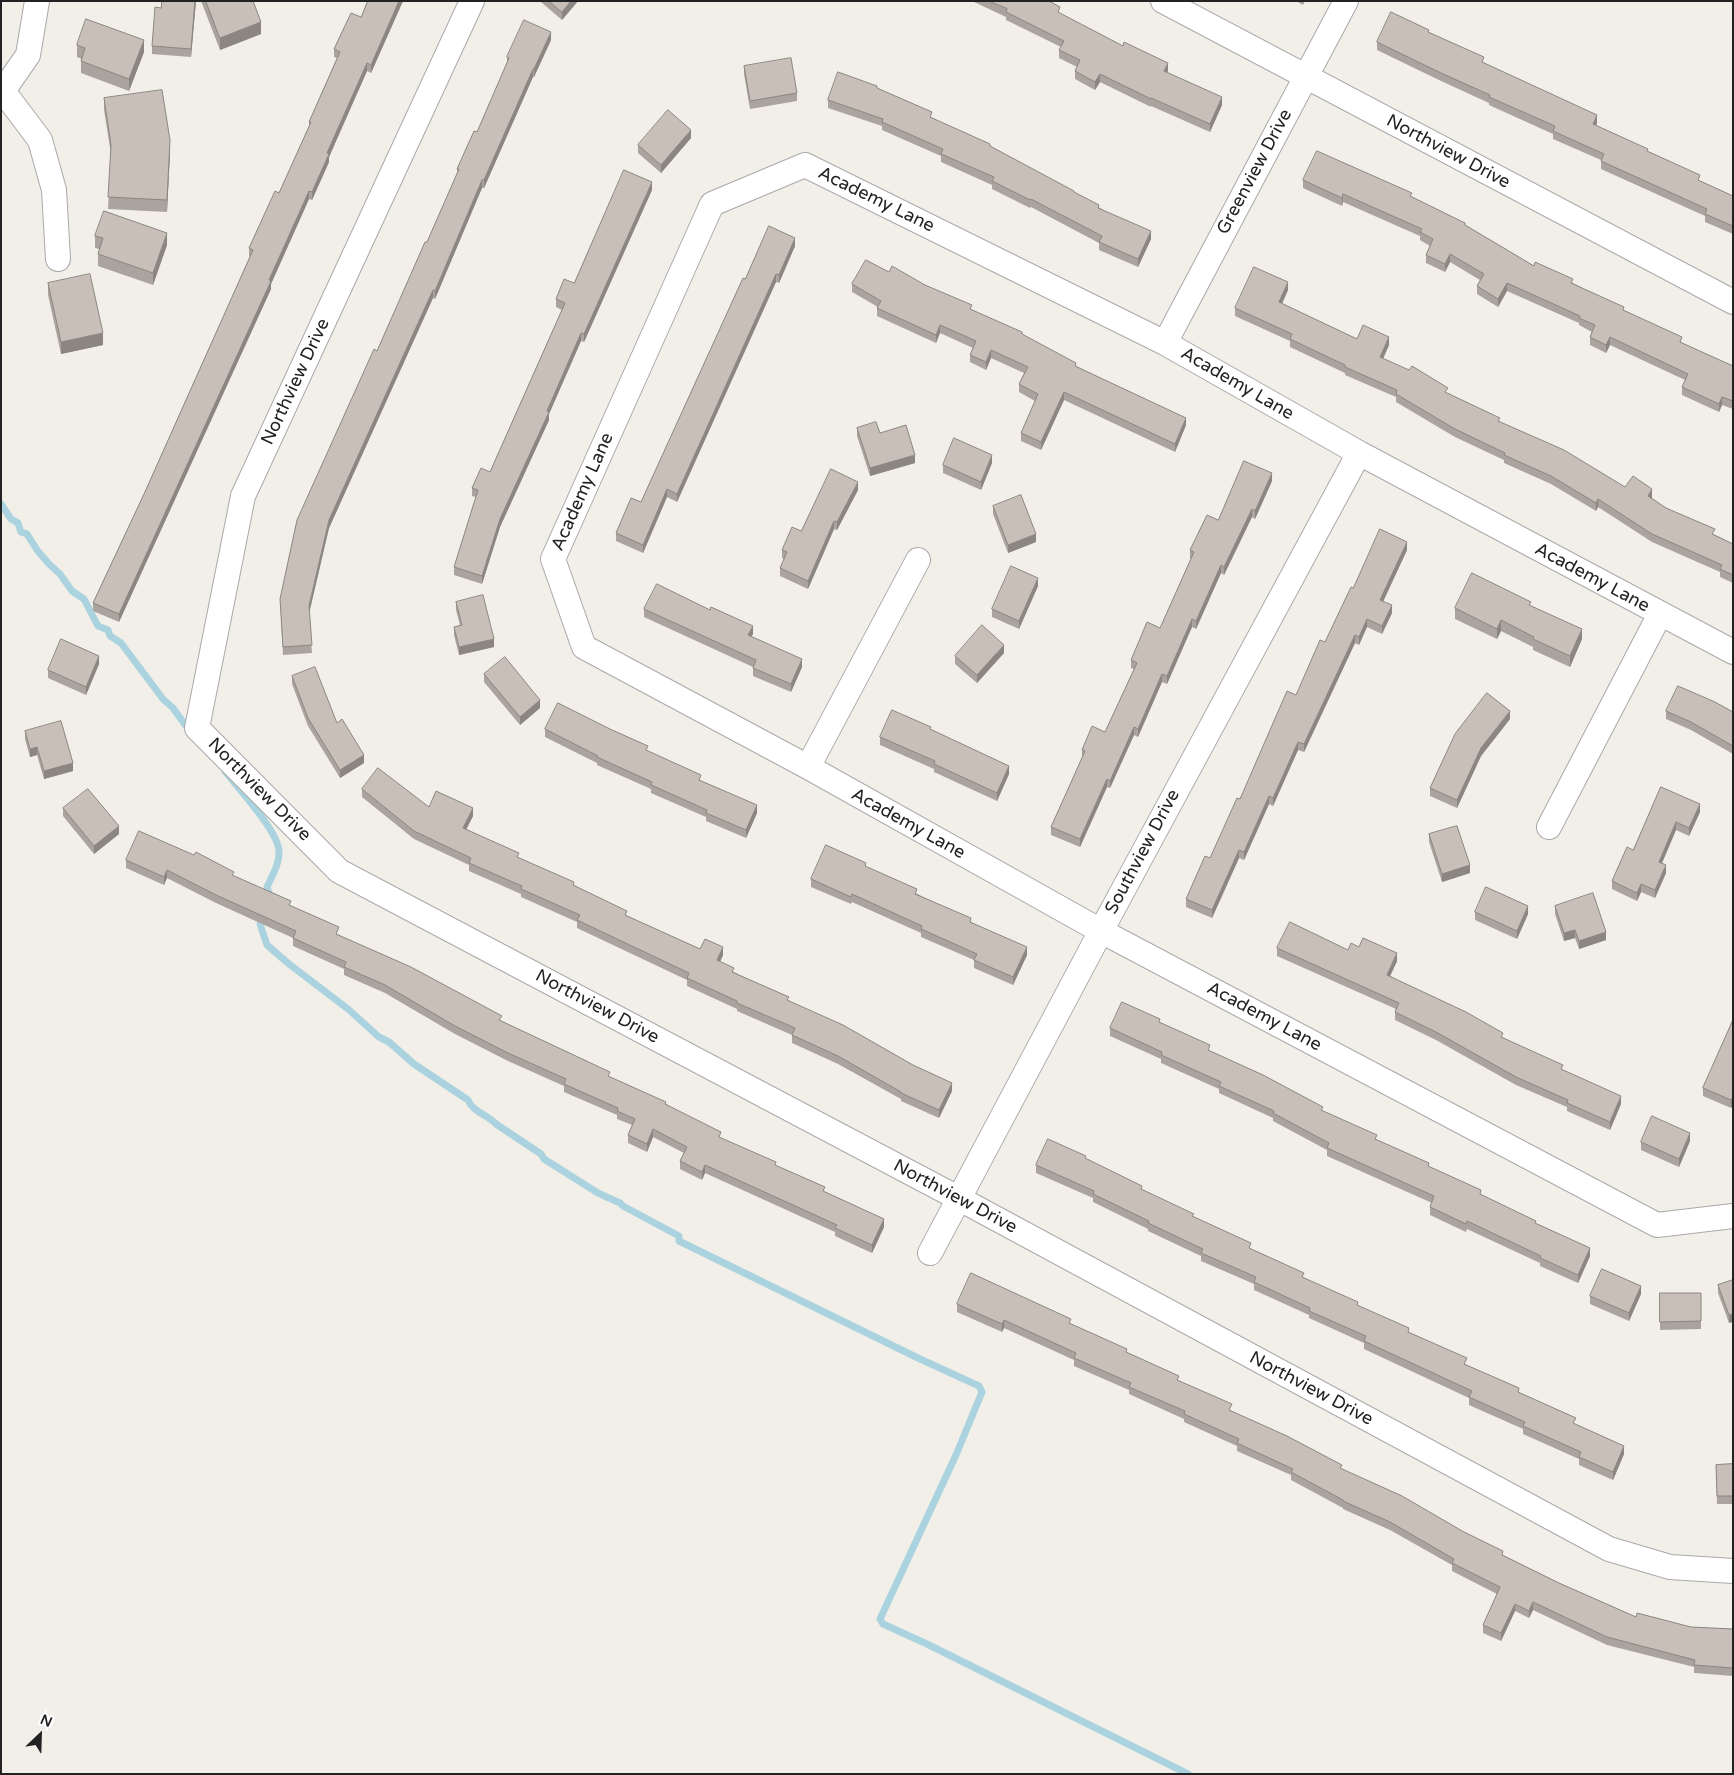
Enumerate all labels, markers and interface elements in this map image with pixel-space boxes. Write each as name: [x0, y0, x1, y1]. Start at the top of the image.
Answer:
street label: Greenview Drive: [1213, 106, 1297, 238]
street label: Northview Drive: [1382, 110, 1514, 194]
street label: Academy Lane: [814, 162, 938, 238]
street label: Northview Drive: [257, 315, 335, 449]
street label: Academy Lane: [1177, 343, 1297, 425]
street label: Academy Lane: [547, 430, 619, 554]
street label: Academy Lane: [1531, 539, 1653, 617]
street label: Northview Drive: [203, 734, 315, 846]
street label: Academy Lane: [847, 784, 969, 864]
street label: Southview Drive: [1101, 786, 1185, 918]
street label: Northview Drive: [531, 965, 663, 1049]
street label: Academy Lane: [1203, 978, 1325, 1056]
street label: Northview Drive: [889, 1155, 1021, 1239]
street label: Northview Drive: [1245, 1347, 1377, 1431]
north arrow: [15, 1710, 65, 1760]
text: N: [38, 1711, 55, 1731]

